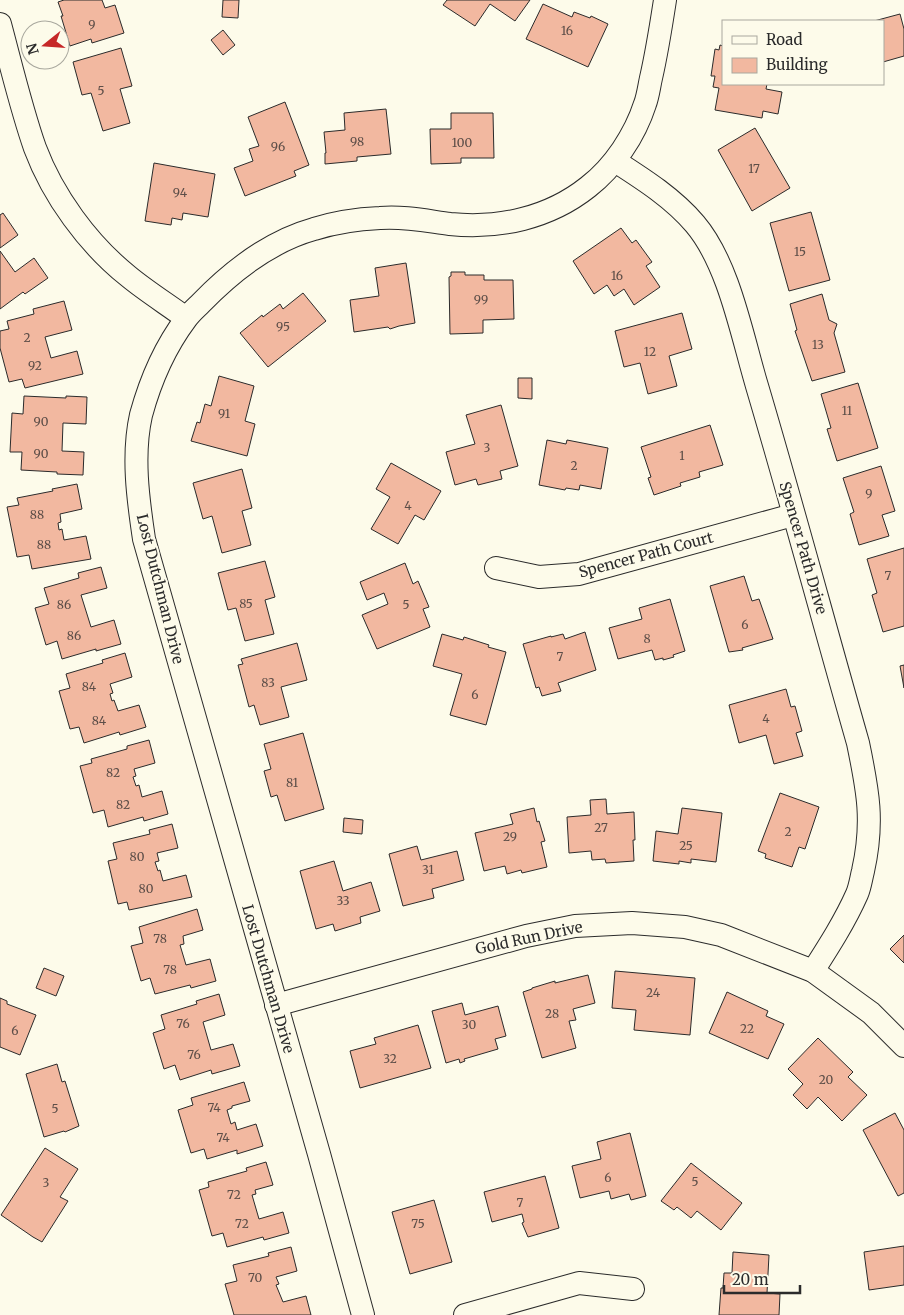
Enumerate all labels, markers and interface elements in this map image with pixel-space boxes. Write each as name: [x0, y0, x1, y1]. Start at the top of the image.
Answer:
house number: 9: [88, 17, 96, 32]
north arrow: [20, 20, 70, 70]
legend: [722, 20, 884, 85]
house number: 16: [561, 23, 573, 38]
text: Road: [766, 30, 802, 49]
text: N: [22, 41, 43, 57]
text: Building: [766, 55, 828, 74]
house number: 5: [97, 83, 105, 98]
house number: 98: [350, 134, 364, 149]
house number: 100: [452, 135, 472, 150]
house number: 96: [271, 139, 285, 154]
house number: 17: [748, 161, 760, 176]
house number: 94: [173, 185, 188, 200]
house number: 15: [794, 244, 806, 259]
house number: 16: [611, 268, 623, 283]
house number: 99: [474, 292, 488, 307]
house number: 95: [276, 319, 290, 334]
house number: 2: [23, 330, 31, 345]
house number: 13: [812, 337, 824, 352]
house number: 12: [644, 344, 656, 359]
house number: 92: [28, 358, 42, 373]
house number: 11: [842, 403, 853, 418]
house number: 91: [218, 406, 231, 421]
house number: 90: [33, 414, 49, 429]
house number: 3: [484, 440, 491, 455]
house number: 90: [33, 446, 49, 461]
house number: 1: [679, 448, 685, 463]
house number: 2: [570, 458, 578, 473]
street label: Spencer Path Drive: [775, 479, 832, 617]
house number: 9: [865, 486, 873, 501]
house number: 4: [404, 498, 412, 513]
house number: 88: [30, 507, 44, 522]
street label: Lost Dutchman Drive: [133, 512, 188, 666]
street label: Spencer Path Court: [577, 527, 715, 582]
house number: 88: [37, 537, 51, 552]
house number: 7: [885, 568, 892, 583]
house number: 85: [239, 596, 253, 611]
house number: 86: [57, 597, 71, 612]
house number: 5: [402, 597, 410, 612]
house number: 6: [741, 617, 749, 632]
house number: 86: [67, 628, 81, 643]
house number: 8: [643, 631, 651, 646]
house number: 7: [557, 649, 564, 664]
house number: 83: [261, 675, 275, 690]
house number: 84: [82, 679, 97, 694]
house number: 6: [471, 687, 479, 702]
house number: 4: [762, 711, 770, 726]
house number: 84: [92, 713, 107, 728]
house number: 82: [106, 765, 120, 780]
house number: 81: [286, 775, 299, 790]
house number: 82: [116, 797, 130, 812]
house number: 27: [594, 820, 608, 835]
house number: 2: [784, 824, 792, 839]
house number: 29: [503, 829, 517, 844]
house number: 25: [679, 838, 693, 853]
house number: 80: [130, 849, 145, 864]
house number: 31: [422, 862, 434, 877]
house number: 80: [139, 881, 154, 896]
house number: 33: [336, 893, 350, 908]
street label: Lost Dutchman Drive: [238, 902, 299, 1056]
street label: Gold Run Drive: [474, 917, 584, 958]
house number: 78: [153, 931, 167, 946]
house number: 78: [163, 962, 177, 977]
house number: 24: [646, 985, 661, 1000]
house number: 28: [545, 1006, 559, 1021]
house number: 76: [176, 1016, 190, 1031]
house number: 30: [462, 1017, 476, 1032]
house number: 22: [740, 1021, 754, 1036]
house number: 6: [11, 1023, 19, 1038]
house number: 76: [187, 1047, 201, 1062]
house number: 32: [383, 1051, 397, 1066]
house number: 20: [819, 1072, 834, 1087]
house number: 74: [207, 1100, 221, 1115]
house number: 5: [51, 1101, 59, 1116]
house number: 74: [216, 1130, 230, 1145]
house number: 6: [604, 1170, 612, 1185]
house number: 5: [691, 1174, 699, 1189]
house number: 3: [43, 1175, 50, 1190]
house number: 72: [227, 1187, 241, 1202]
house number: 7: [517, 1195, 524, 1210]
house number: 72: [235, 1216, 249, 1231]
house number: 75: [411, 1216, 425, 1231]
scale bar: [724, 1262, 800, 1294]
house number: 70: [248, 1270, 262, 1285]
text: 20 m: [732, 1270, 769, 1289]

